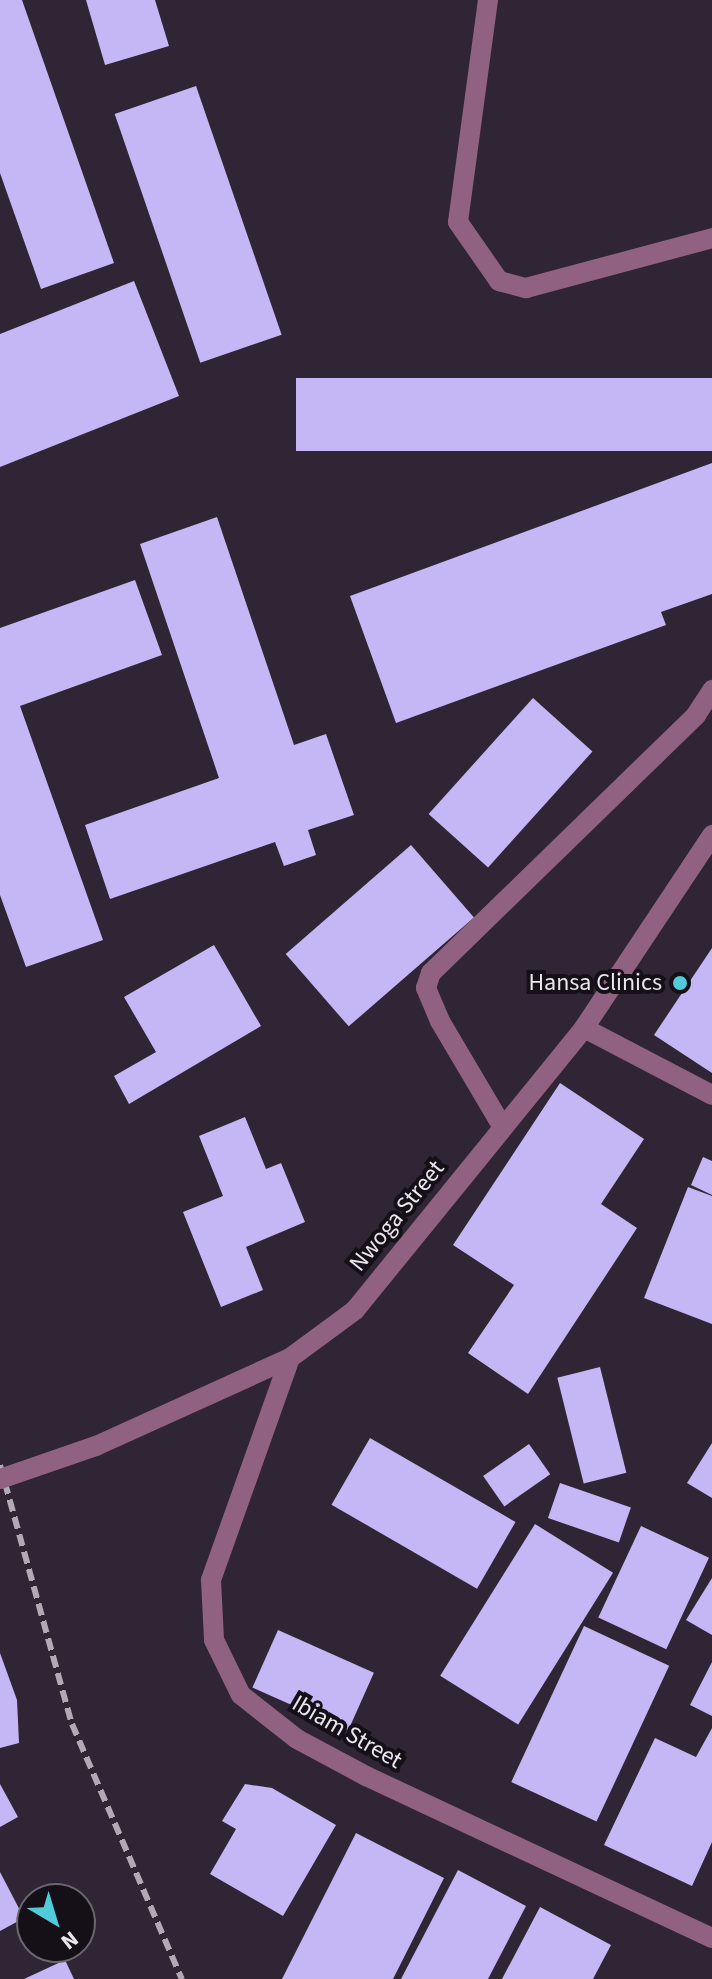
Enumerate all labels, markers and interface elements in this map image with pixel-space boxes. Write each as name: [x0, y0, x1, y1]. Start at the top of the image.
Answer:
place label: Hansa Clinics: [528, 969, 662, 997]
marker: Hansa Clinics: [669, 972, 691, 994]
street label: Nwoga Street: [344, 1155, 450, 1277]
street label: Ibiam Street: [287, 1689, 407, 1775]
north arrow: [16, 1883, 96, 1963]
text: N: [54, 1923, 85, 1957]

